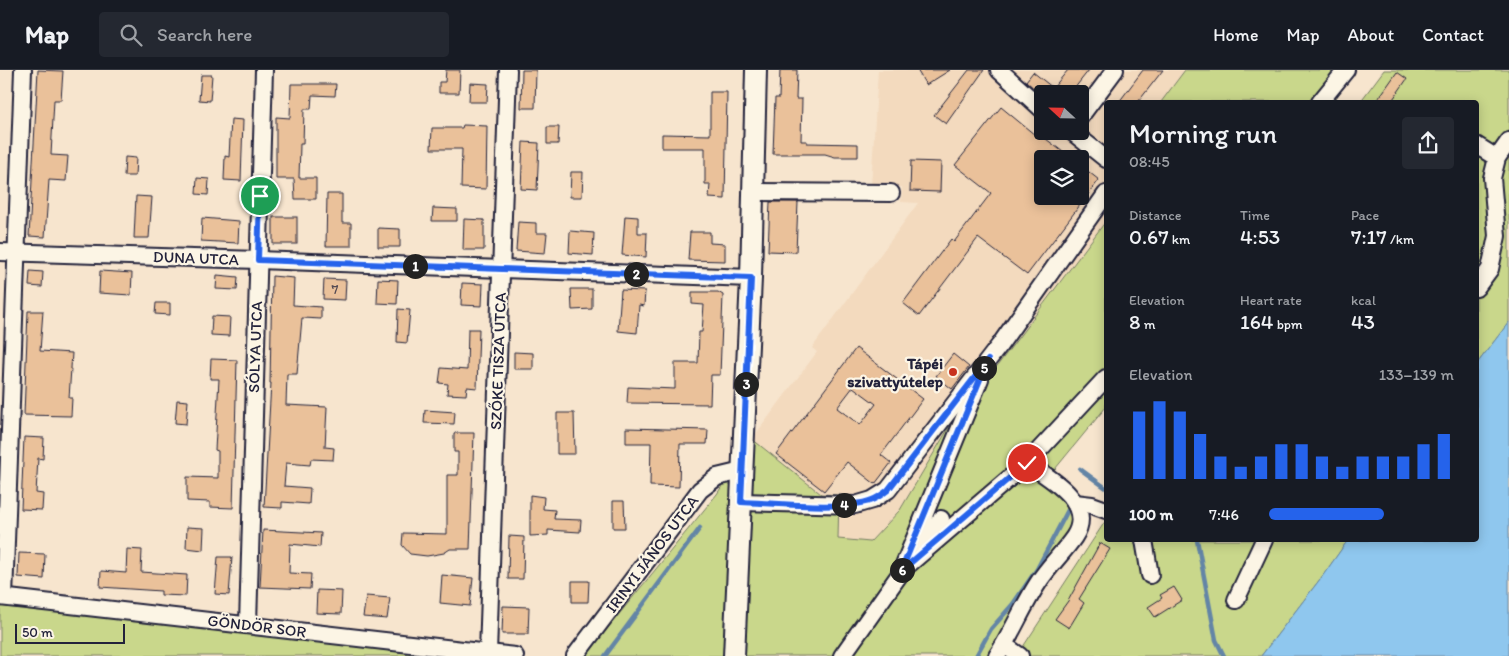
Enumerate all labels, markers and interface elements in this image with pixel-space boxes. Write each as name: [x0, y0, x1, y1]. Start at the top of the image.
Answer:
search box: [99, 12, 449, 57]
text: Map: [25, 20, 69, 49]
icon: search: [117, 21, 145, 49]
text: Search here: [157, 23, 252, 46]
text: Home: [1213, 24, 1259, 46]
text: Map: [1287, 24, 1320, 46]
text: About: [1348, 24, 1394, 46]
text: Contact: [1422, 24, 1484, 46]
north arrow: [1034, 85, 1089, 140]
map controls: [1034, 85, 1089, 205]
text: Morning run: [1129, 116, 1277, 150]
button: share: [1402, 117, 1454, 169]
button: layers: [1034, 150, 1089, 205]
text: 08:45: [1129, 152, 1170, 171]
pin: [239, 175, 281, 217]
icon: arrive: [246, 182, 274, 210]
text: Distance: [1129, 207, 1181, 224]
text: Time: [1240, 207, 1270, 224]
text: Pace: [1351, 207, 1379, 224]
text: 0.67: [1129, 224, 1169, 249]
text: 4:53: [1240, 224, 1280, 249]
text: 7:17: [1351, 224, 1387, 249]
text: km: [1169, 231, 1190, 248]
text: /km: [1387, 231, 1414, 248]
street label: DUNA UTCA: [153, 247, 239, 269]
pin: 1: [402, 254, 428, 278]
text: 1: [412, 258, 419, 275]
pin: 2: [624, 262, 648, 286]
text: 2: [633, 266, 640, 283]
house number: 7: [332, 281, 339, 298]
street label: SZŐKE TISZA UTCA: [486, 292, 510, 430]
text: Elevation: [1129, 292, 1185, 309]
text: Heart rate: [1240, 292, 1302, 309]
text: kcal: [1351, 292, 1376, 309]
street label: SÓLYA UTCA: [244, 301, 266, 393]
text: 8: [1129, 309, 1141, 334]
text: 164: [1240, 309, 1273, 334]
text: 43: [1351, 309, 1375, 334]
text: m: [1141, 316, 1155, 333]
text: bpm: [1273, 316, 1303, 333]
place label: Tápéi szivattyútelep: [847, 354, 944, 392]
pin: 5: [972, 356, 996, 380]
text: 5: [981, 360, 988, 377]
text: Elevation: [1129, 365, 1193, 384]
text: 133–139 m: [1379, 365, 1454, 384]
marker: Tápéi szivattyútelep: [947, 366, 959, 378]
pin: 3: [734, 372, 758, 396]
text: 3: [743, 376, 750, 393]
pin: [1006, 442, 1048, 484]
icon: check: [1013, 449, 1041, 477]
street label: IRINYI JÁNOS UTCA: [602, 492, 702, 616]
pin: 4: [832, 492, 856, 518]
text: 4: [840, 497, 849, 514]
text: 100 m: [1129, 505, 1173, 524]
text: 7:46: [1209, 505, 1239, 524]
pin: 6: [890, 558, 914, 582]
text: 6: [899, 562, 906, 579]
street label: GÖNDÖR SOR: [207, 611, 308, 641]
scale bar: [15, 621, 125, 644]
text: 50 m: [22, 624, 53, 641]

